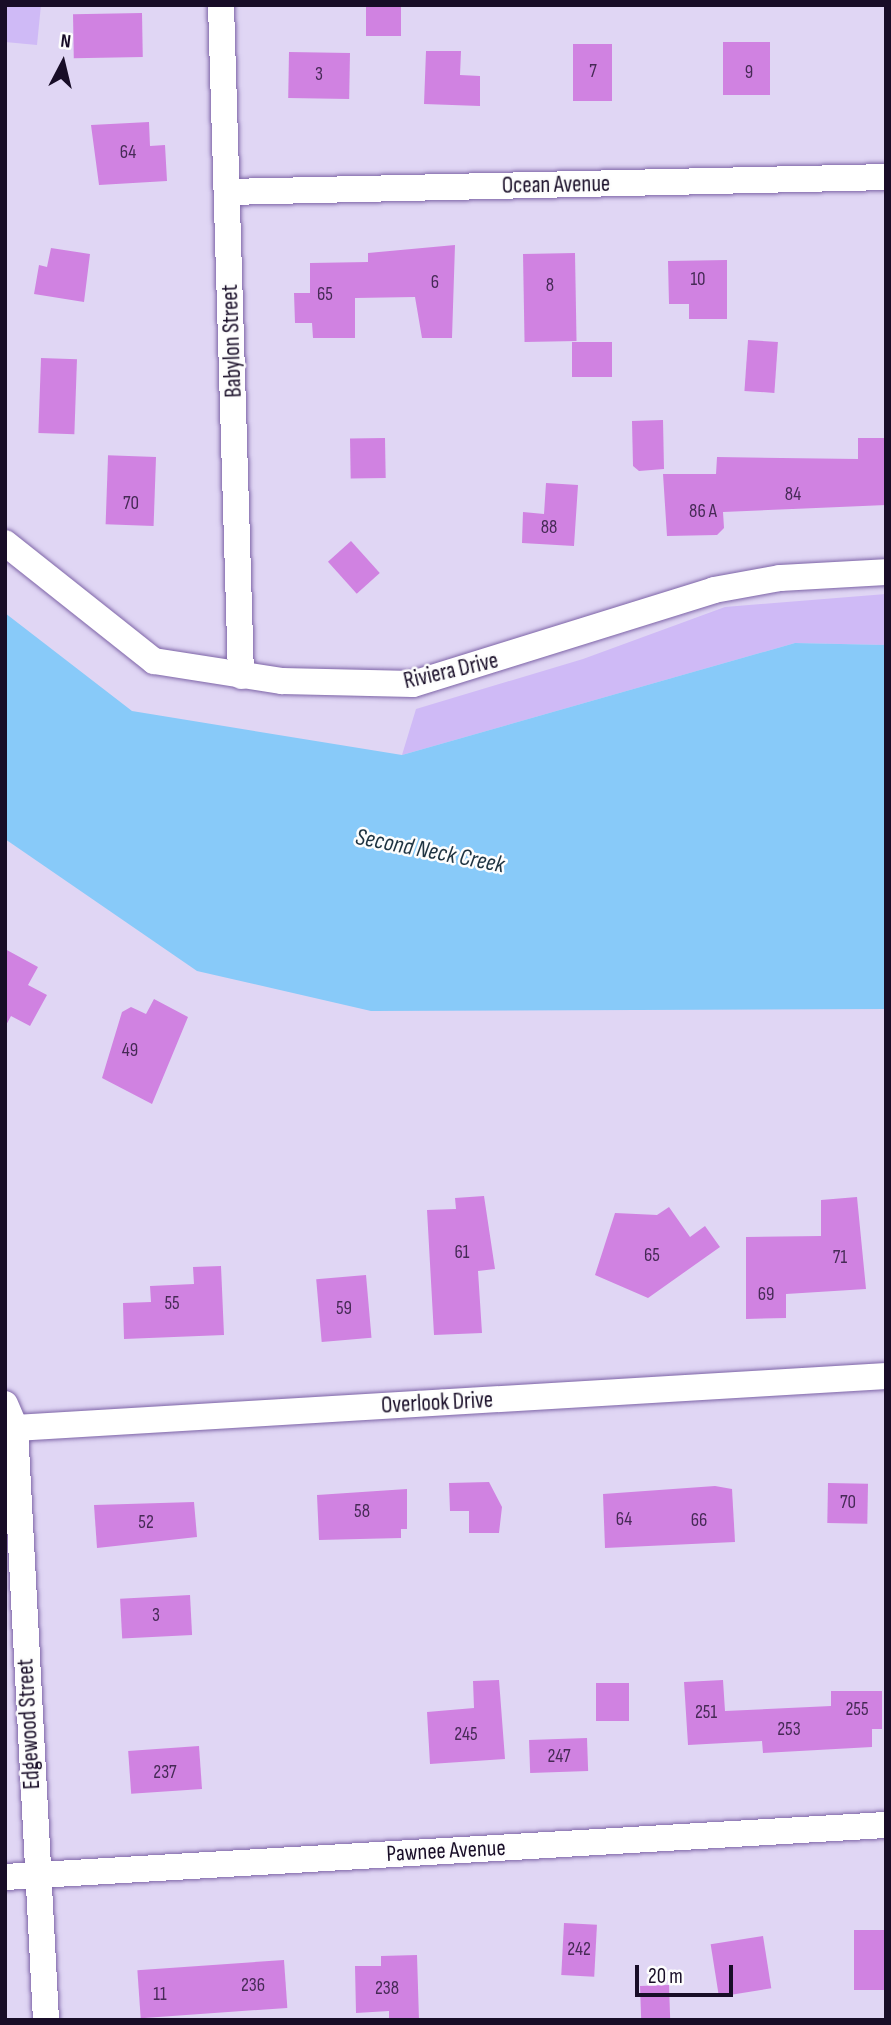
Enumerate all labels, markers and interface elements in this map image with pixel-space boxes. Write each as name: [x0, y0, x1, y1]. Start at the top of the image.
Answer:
north arrow: [28, 28, 98, 98]
text: N: [59, 30, 72, 54]
house number: 7: [589, 61, 597, 83]
house number: 9: [745, 62, 753, 84]
house number: 3: [315, 64, 323, 86]
house number: 64: [120, 142, 136, 164]
street label: Ocean Avenue: [502, 170, 610, 200]
house number: 10: [690, 269, 706, 291]
house number: 6: [431, 272, 439, 294]
house number: 8: [546, 275, 554, 297]
street label: Babylon Street: [216, 284, 248, 398]
house number: 65: [317, 284, 333, 306]
house number: 84: [785, 484, 801, 506]
house number: 70: [123, 493, 139, 515]
house number: 86 A: [689, 501, 717, 523]
house number: 88: [541, 517, 557, 539]
street label: Riviera Drive: [401, 647, 501, 695]
water label: Second Neck Creek: [353, 822, 507, 880]
house number: 49: [122, 1040, 138, 1062]
house number: 61: [455, 1242, 469, 1264]
house number: 65: [644, 1245, 660, 1267]
house number: 71: [833, 1247, 847, 1269]
house number: 69: [758, 1284, 774, 1306]
house number: 55: [164, 1293, 180, 1315]
house number: 59: [336, 1298, 352, 1320]
street label: Overlook Drive: [380, 1386, 494, 1420]
house number: 70: [840, 1492, 856, 1514]
house number: 58: [354, 1501, 370, 1523]
house number: 64: [616, 1509, 632, 1531]
house number: 66: [691, 1510, 707, 1532]
house number: 52: [138, 1512, 154, 1534]
house number: 3: [152, 1605, 160, 1627]
street label: Edgewood Street: [12, 1658, 46, 1790]
house number: 255: [845, 1699, 869, 1721]
house number: 251: [695, 1702, 717, 1724]
house number: 253: [777, 1719, 801, 1741]
house number: 245: [454, 1724, 478, 1746]
house number: 247: [547, 1746, 571, 1768]
house number: 237: [153, 1762, 177, 1784]
street label: Pawnee Avenue: [386, 1834, 506, 1868]
house number: 242: [567, 1939, 591, 1961]
scale bar: [639, 1952, 737, 1996]
text: 20 m: [648, 1964, 683, 1989]
house number: 236: [241, 1975, 265, 1997]
house number: 238: [375, 1978, 399, 2000]
house number: 11: [153, 1984, 167, 2006]

